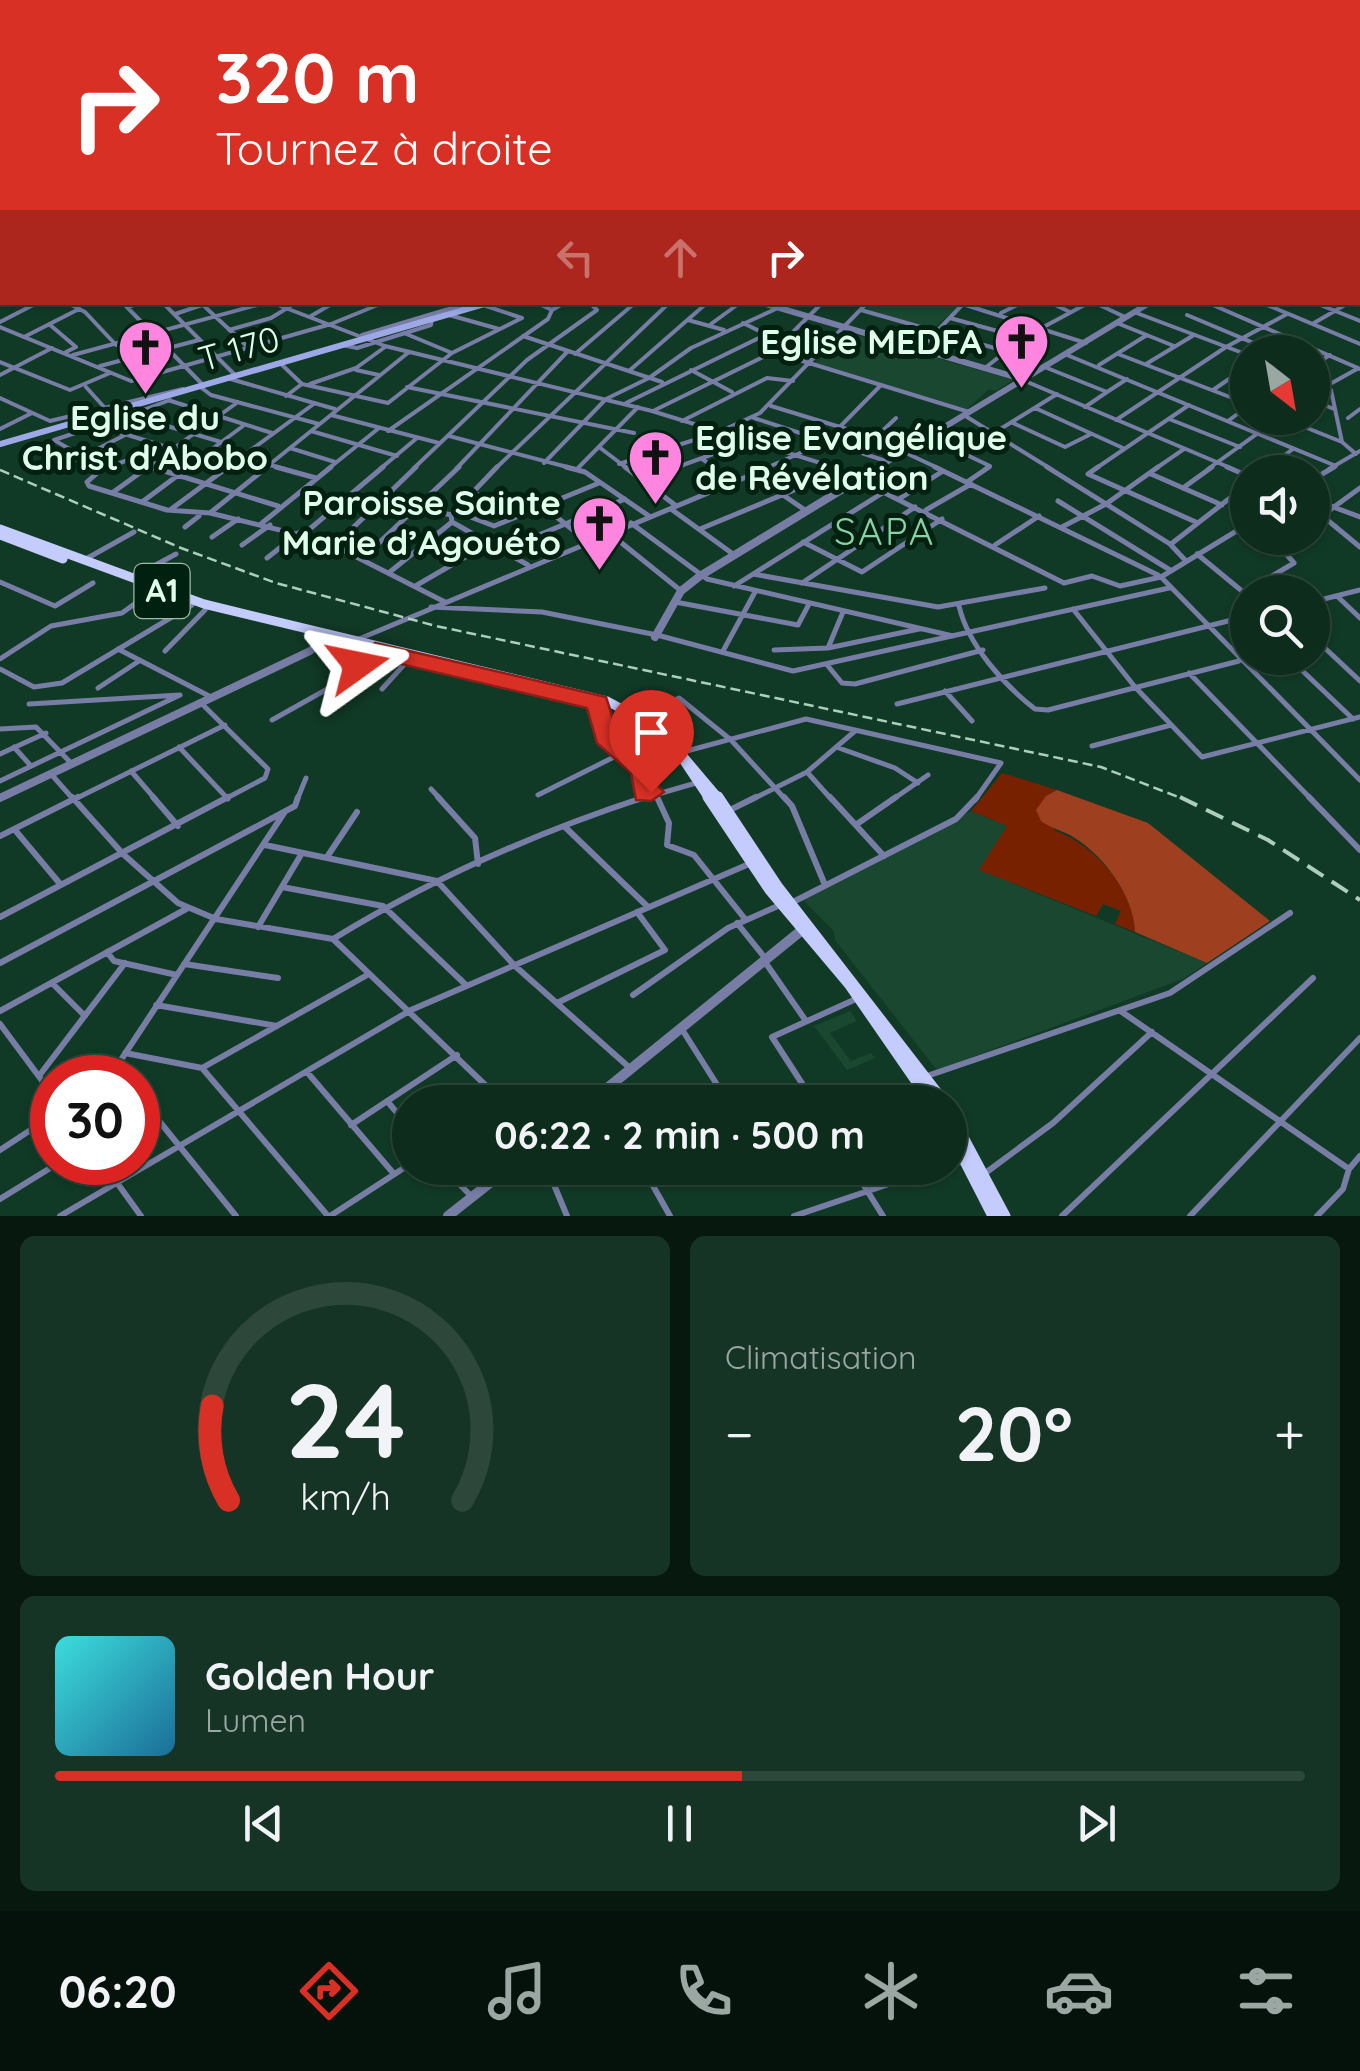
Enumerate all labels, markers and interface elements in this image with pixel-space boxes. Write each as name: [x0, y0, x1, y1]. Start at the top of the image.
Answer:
text: 320 m: [215, 33, 420, 121]
icon: right: [50, 40, 180, 170]
text: Tournez à droite: [215, 120, 553, 176]
icon: left: [548, 230, 603, 285]
icon: ahead: [653, 230, 708, 285]
icon: right: [758, 230, 813, 285]
church icon: Eglise MEDFA: [991, 312, 1051, 391]
street label: T 170: [193, 316, 284, 381]
church icon: Eglise du Christ d'Abobo: [115, 317, 175, 396]
place label: Eglise MEDFA: [760, 319, 983, 363]
north arrow: [1230, 335, 1330, 435]
map controls: [1230, 335, 1330, 675]
place label: Eglise du Christ d'Abobo: [22, 395, 268, 479]
place label: Eglise Evangélique de Révélation: [695, 415, 1007, 499]
church icon: Eglise Evangélique de Révélation: [626, 428, 686, 507]
button: sound: [1230, 455, 1330, 555]
place label: Paroisse Sainte Marie d’Agouéto: [282, 480, 561, 564]
church icon: Paroisse Sainte Marie d’Agouéto: [570, 493, 630, 572]
district label: SAPA: [834, 507, 936, 555]
road number: A1: [134, 564, 190, 618]
button: search: [1230, 575, 1330, 675]
position arrow: [306, 613, 410, 717]
pin: [609, 690, 694, 793]
icon: arrive: [624, 705, 679, 760]
speed limit sign: 30: [30, 1055, 160, 1185]
text: 06:22 · 2 min · 500 m: [494, 1111, 865, 1159]
text: Climatisation: [725, 1337, 917, 1377]
text: 24: [285, 1354, 405, 1484]
text: 20°: [955, 1386, 1073, 1480]
text: −: [725, 1399, 754, 1468]
text: +: [1274, 1399, 1305, 1468]
text: km/h: [300, 1474, 390, 1519]
text: Golden Hour: [205, 1652, 434, 1700]
text: Lumen: [205, 1700, 306, 1740]
icon: previous: [236, 1796, 291, 1851]
icon: pause: [652, 1796, 707, 1851]
icon: next: [1069, 1796, 1124, 1851]
icon: directions: [294, 1956, 364, 2026]
icon: music: [482, 1956, 552, 2026]
icon: phone: [669, 1956, 739, 2026]
icon: climate: [856, 1956, 926, 2026]
icon: car: [1044, 1956, 1114, 2026]
icon: filters: [1231, 1956, 1301, 2026]
text: 06:20: [59, 1963, 177, 2019]

